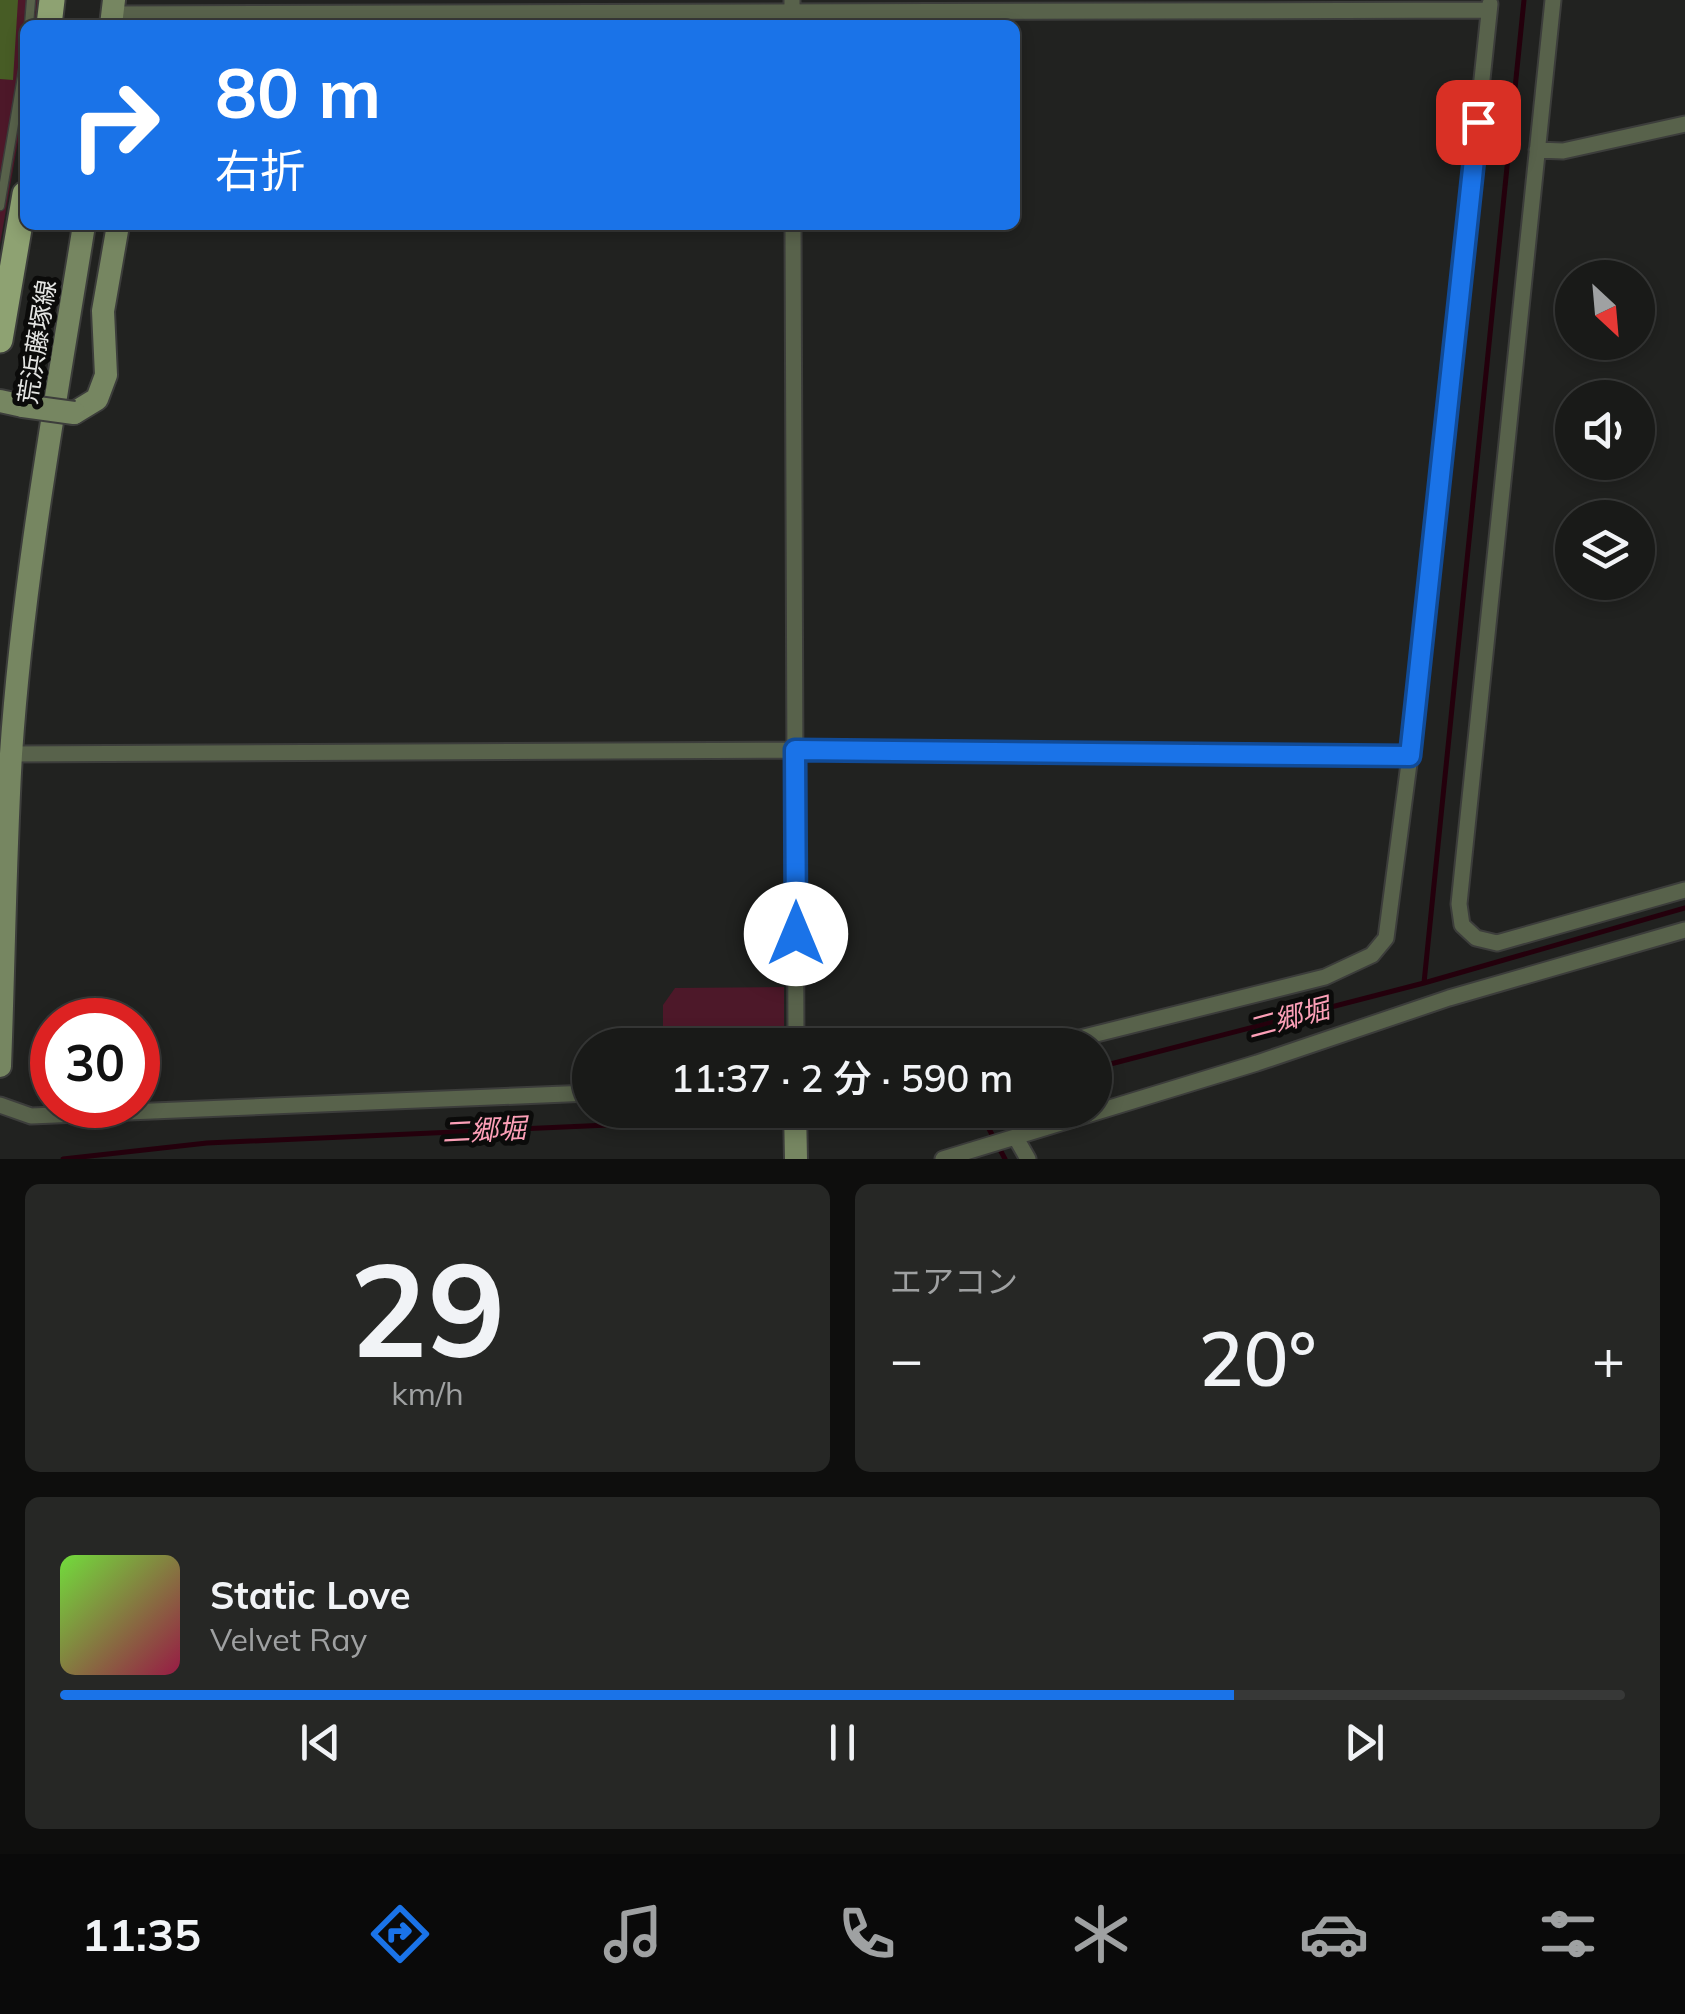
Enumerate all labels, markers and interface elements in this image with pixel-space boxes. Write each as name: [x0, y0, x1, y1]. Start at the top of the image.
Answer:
text: 80 m: [215, 48, 381, 136]
icon: right: [50, 60, 180, 190]
pin: [1436, 80, 1521, 165]
icon: arrive: [1451, 95, 1506, 150]
text: 右折: [215, 142, 305, 198]
north arrow: [1555, 260, 1655, 360]
map controls: [1555, 260, 1655, 600]
street label: 荒浜藤塚線: [11, 278, 62, 406]
button: sound: [1555, 380, 1655, 480]
button: layers: [1555, 500, 1655, 600]
position arrow: [744, 882, 848, 986]
water label: 二郷堀: [1243, 989, 1337, 1045]
speed limit sign: 30: [30, 998, 160, 1128]
text: 11:37 · 2 分 · 590 m: [671, 1054, 1013, 1102]
water label: 二郷堀: [441, 1110, 531, 1149]
text: 29: [349, 1226, 506, 1390]
text: エアコン: [890, 1261, 1018, 1301]
text: 20°: [1198, 1311, 1317, 1405]
text: −: [890, 1324, 923, 1393]
text: +: [1592, 1324, 1625, 1393]
text: km/h: [391, 1373, 464, 1413]
text: Static Love: [210, 1571, 411, 1619]
text: Velvet Ray: [210, 1619, 367, 1659]
icon: previous: [293, 1715, 348, 1770]
icon: pause: [815, 1715, 870, 1770]
icon: next: [1337, 1715, 1392, 1770]
icon: directions: [365, 1899, 435, 1969]
icon: music: [598, 1899, 668, 1969]
icon: phone: [832, 1899, 902, 1969]
icon: climate: [1066, 1899, 1136, 1969]
icon: car: [1299, 1899, 1369, 1969]
icon: filters: [1533, 1899, 1603, 1969]
text: 11:35: [82, 1906, 201, 1962]

